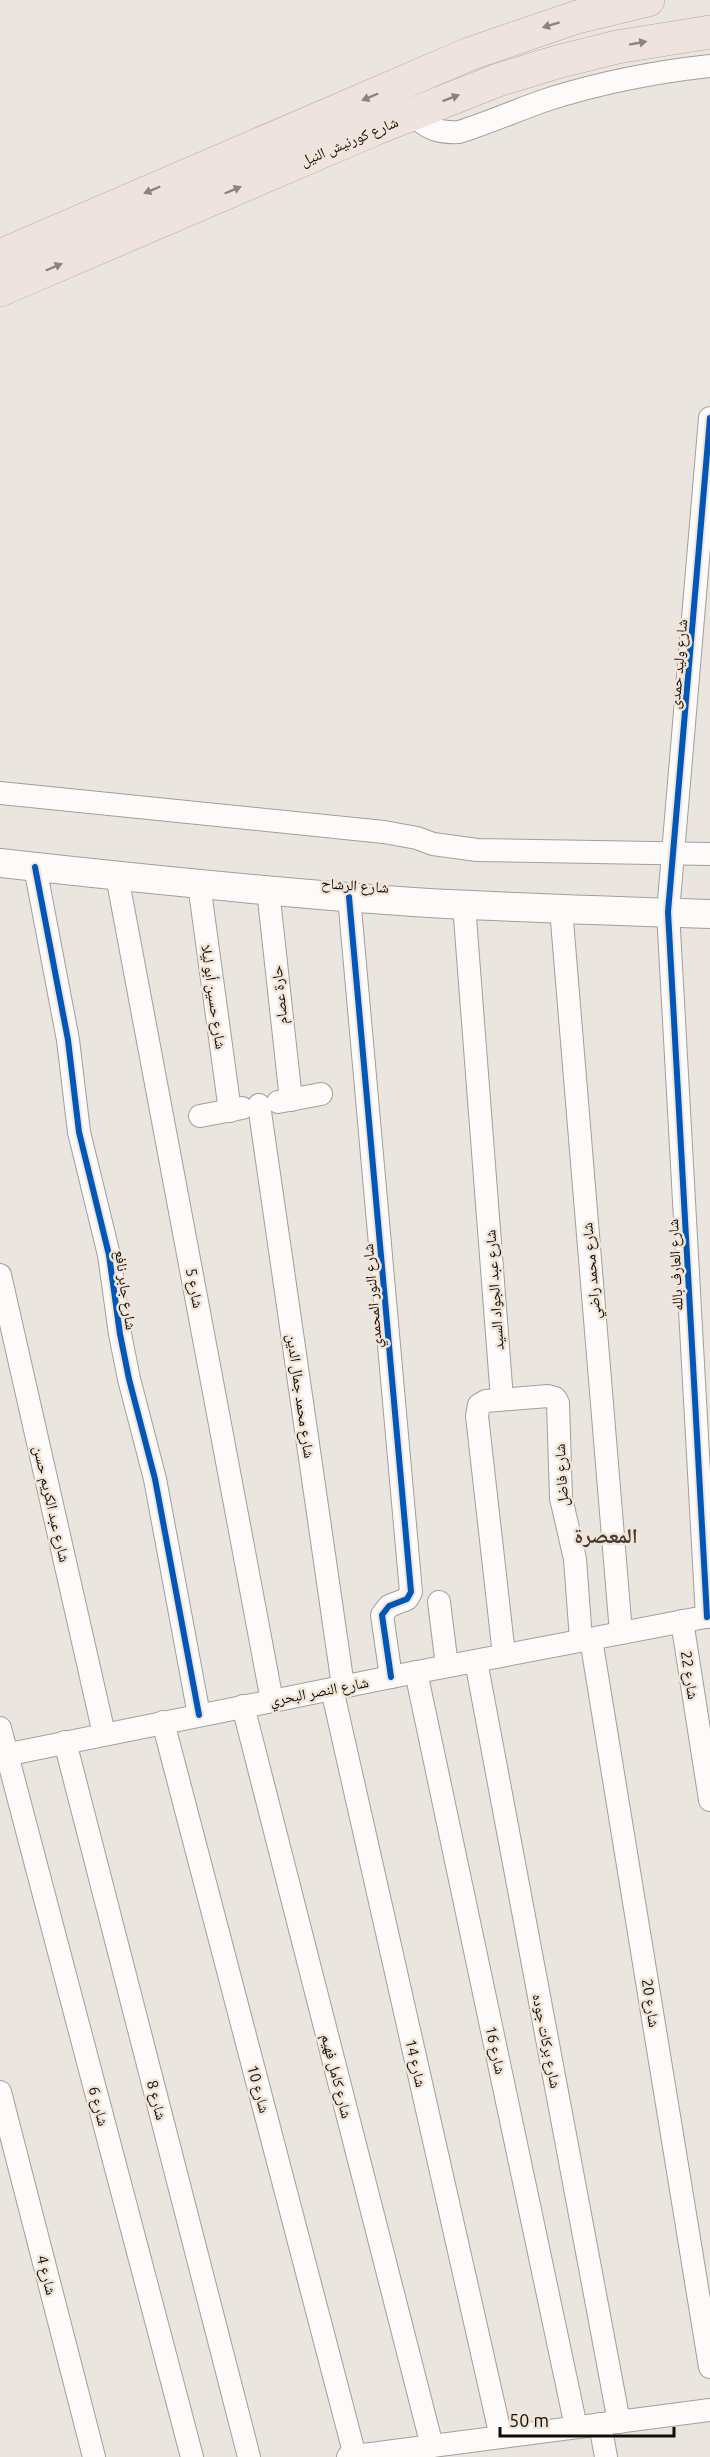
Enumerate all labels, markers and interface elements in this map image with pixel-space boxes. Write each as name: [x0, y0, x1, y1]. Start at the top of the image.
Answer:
one-way arrow: [542, 21, 560, 30]
one-way arrow: [629, 38, 648, 47]
one-way arrow: [361, 93, 379, 102]
one-way arrow: [443, 93, 461, 103]
street label: شارع كورنيش النيل: [298, 113, 401, 171]
one-way arrow: [224, 185, 242, 194]
one-way arrow: [144, 186, 161, 195]
one-way arrow: [45, 262, 63, 272]
street label: شارع وليد حمدى: [666, 618, 692, 710]
street label: شارع الرشاح: [320, 874, 390, 898]
street label: شارع حسين أبو ليلا: [196, 944, 230, 1051]
street label: حارة عصام: [267, 964, 293, 1025]
street label: شارع العارف بالله: [664, 1218, 688, 1311]
street label: شارع محمد راضي: [578, 1221, 607, 1320]
street label: شارع عبد الجواد السيد: [481, 1229, 509, 1351]
street label: شارع النور المحمدي: [359, 1243, 389, 1349]
street label: شارع جابر نافع: [110, 1249, 140, 1331]
street label: شارع 5: [181, 1267, 207, 1310]
street label: شارع محمد جمال الدين: [282, 1333, 318, 1460]
street label: شارع فاضل: [551, 1443, 573, 1507]
street label: شارع عبد الكريم حسن: [28, 1444, 74, 1564]
district label: المعصرة: [574, 1523, 638, 1548]
street label: شارع 22: [676, 1650, 702, 1701]
street label: شارع النصر البحري: [268, 1673, 371, 1713]
street label: شارع 20: [637, 1978, 663, 2029]
street label: شارع بركات جوده: [528, 1992, 565, 2090]
street label: شارع 16: [481, 2024, 509, 2076]
street label: شارع كامل فهيم: [316, 2032, 356, 2121]
street label: شارع 14: [400, 2037, 430, 2089]
street label: شارع 10: [243, 2063, 274, 2115]
street label: شارع 8: [142, 2078, 170, 2122]
street label: شارع 6: [84, 2084, 112, 2128]
street label: شارع 4: [32, 2253, 60, 2297]
scale bar: [500, 2400, 674, 2438]
text: 50 m: [509, 2410, 549, 2430]

